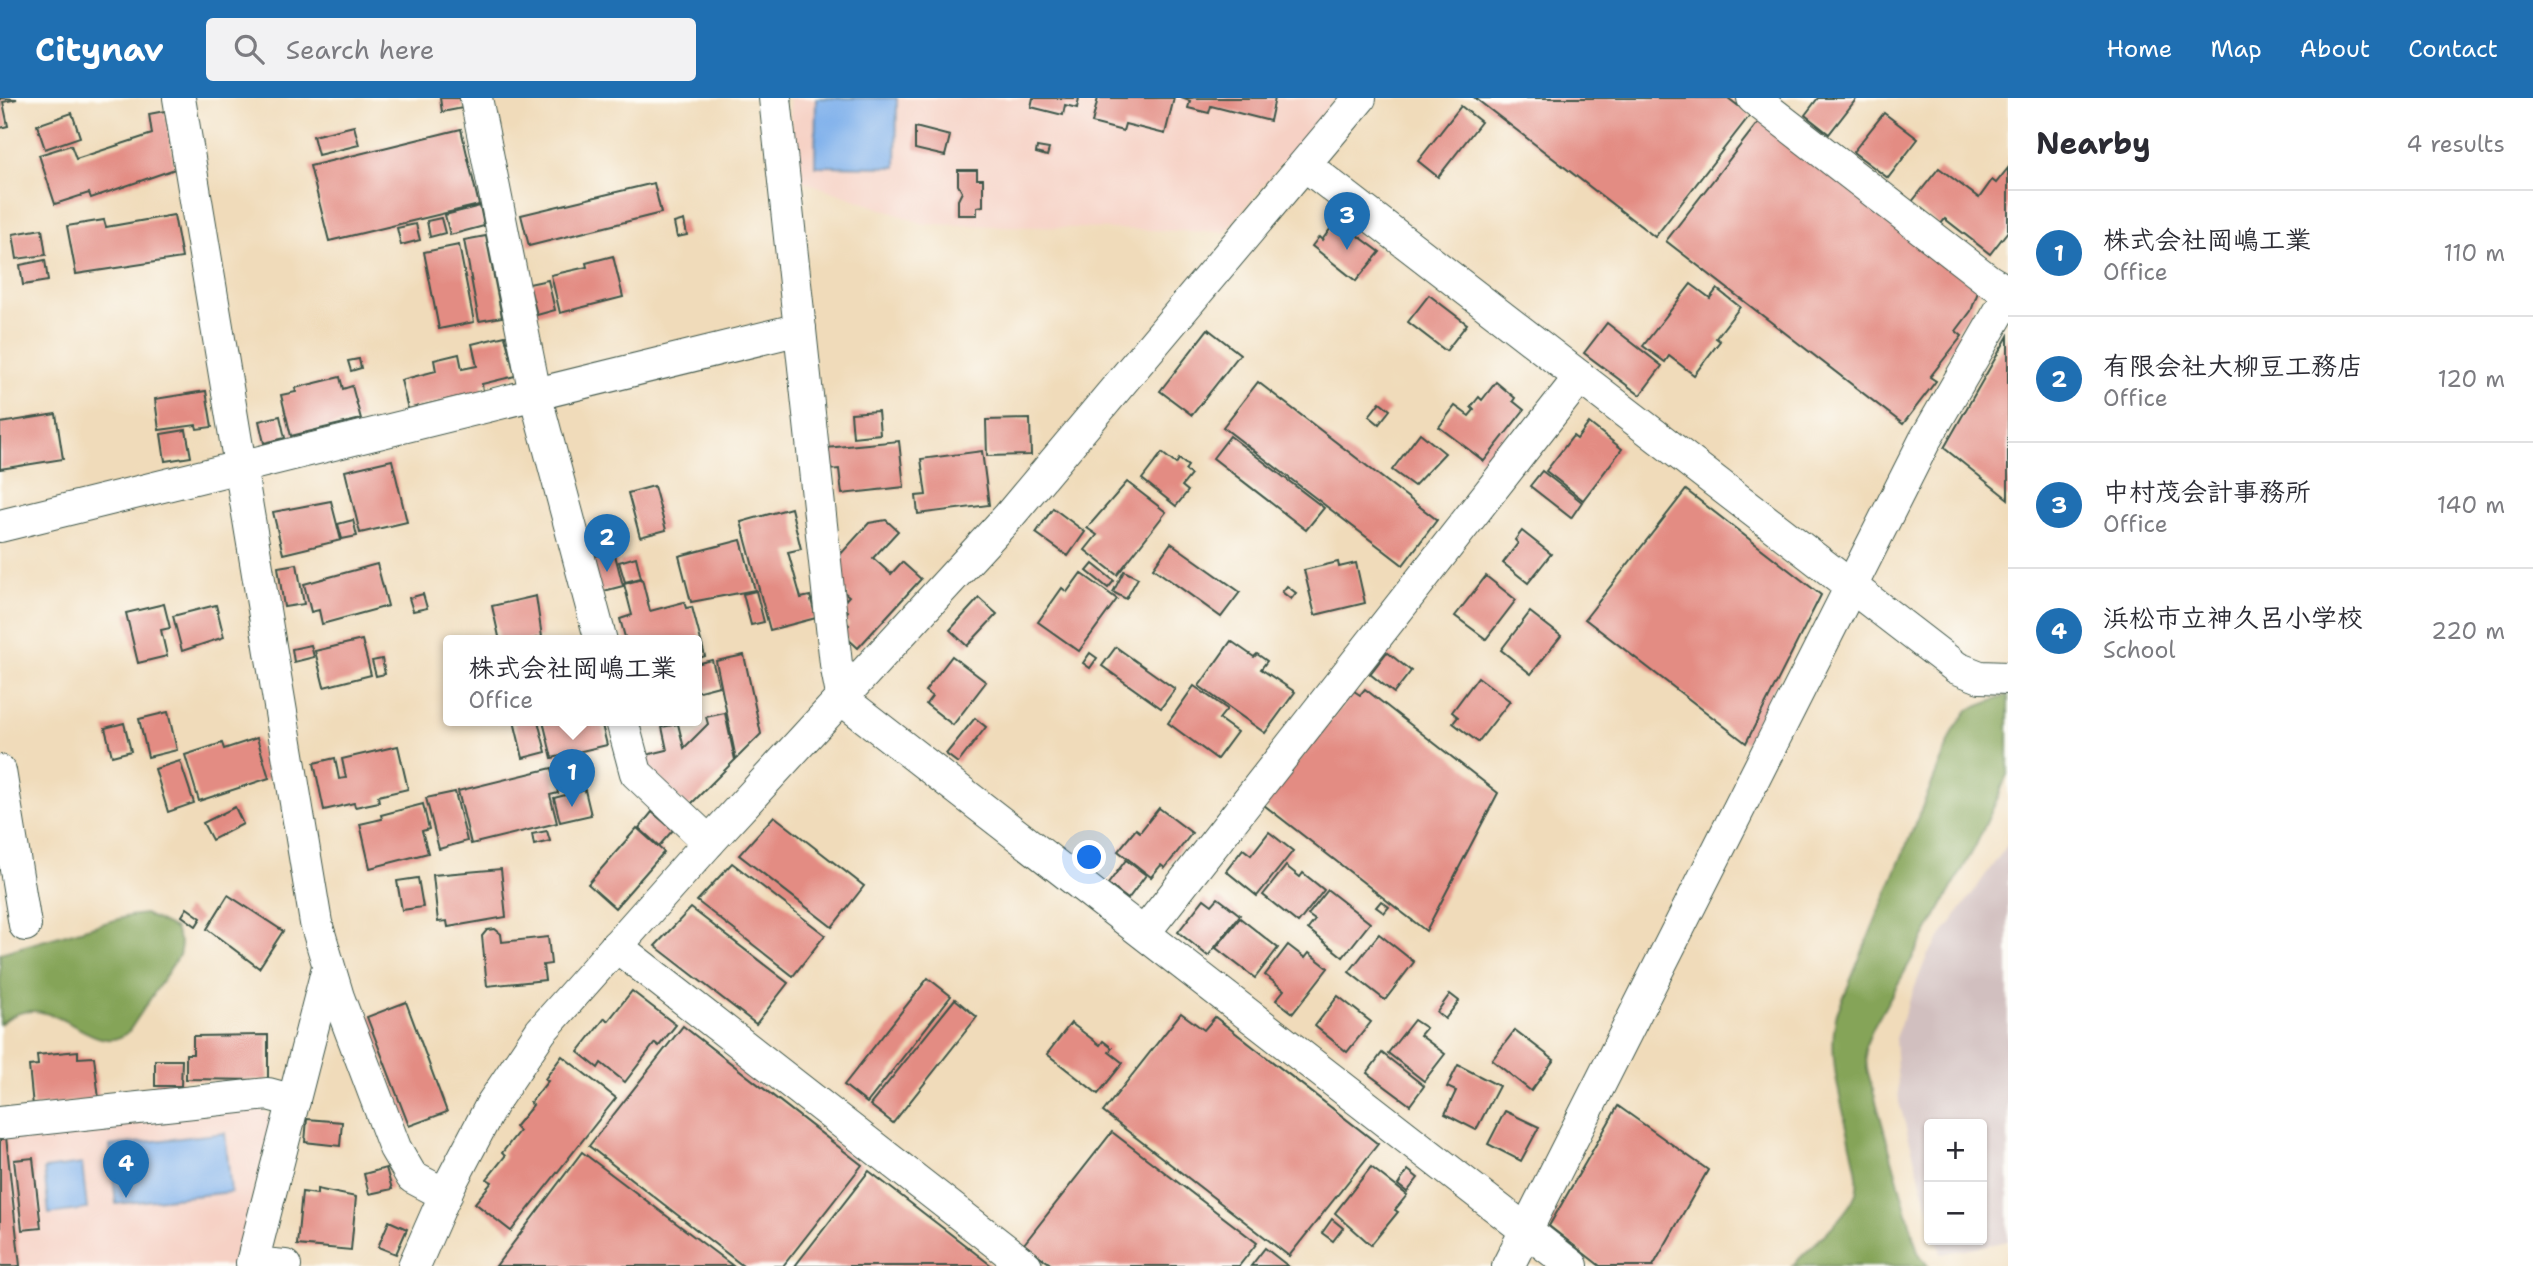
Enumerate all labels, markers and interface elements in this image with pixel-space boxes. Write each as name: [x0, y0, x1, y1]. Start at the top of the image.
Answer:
search box: [206, 18, 696, 81]
text: Citynav: [35, 27, 164, 72]
icon: search: [230, 30, 268, 68]
text: Search here: [286, 32, 434, 67]
text: Home: [2106, 33, 2172, 65]
text: Map: [2210, 33, 2262, 65]
text: About: [2300, 33, 2370, 65]
text: Contact: [2408, 33, 2498, 65]
text: Nearby: [2036, 123, 2151, 164]
text: 4 results: [2406, 129, 2505, 159]
pin: 3: [1324, 192, 1370, 250]
text: 株式会社岡嶋工業: [2103, 222, 2311, 257]
text: 1: [2054, 238, 2064, 268]
text: 110 m: [2443, 238, 2505, 268]
text: Office: [2103, 257, 2168, 287]
text: 有限会社大柳豆工務店: [2103, 348, 2363, 383]
text: 2: [2051, 364, 2067, 394]
text: 120 m: [2437, 364, 2505, 394]
text: Office: [2103, 383, 2168, 413]
text: 中村茂会計事務所: [2103, 474, 2311, 509]
text: 3: [2051, 490, 2067, 520]
text: 140 m: [2437, 490, 2505, 520]
text: Office: [2103, 509, 2168, 539]
pin: 2: [584, 514, 630, 572]
text: 浜松市立神久呂小学校: [2103, 600, 2363, 635]
text: 4: [2051, 616, 2067, 646]
text: 220 m: [2431, 616, 2505, 646]
popup: [443, 635, 702, 726]
text: School: [2103, 635, 2175, 665]
text: 株式会社岡嶋工業: [468, 650, 677, 685]
text: Office: [468, 685, 533, 715]
pin: 1: [549, 749, 595, 807]
your location: [1072, 840, 1106, 874]
map controls: [1924, 1119, 1987, 1245]
button: +: [1924, 1119, 1987, 1182]
pin: 4: [103, 1140, 149, 1198]
button: −: [1924, 1182, 1987, 1245]

